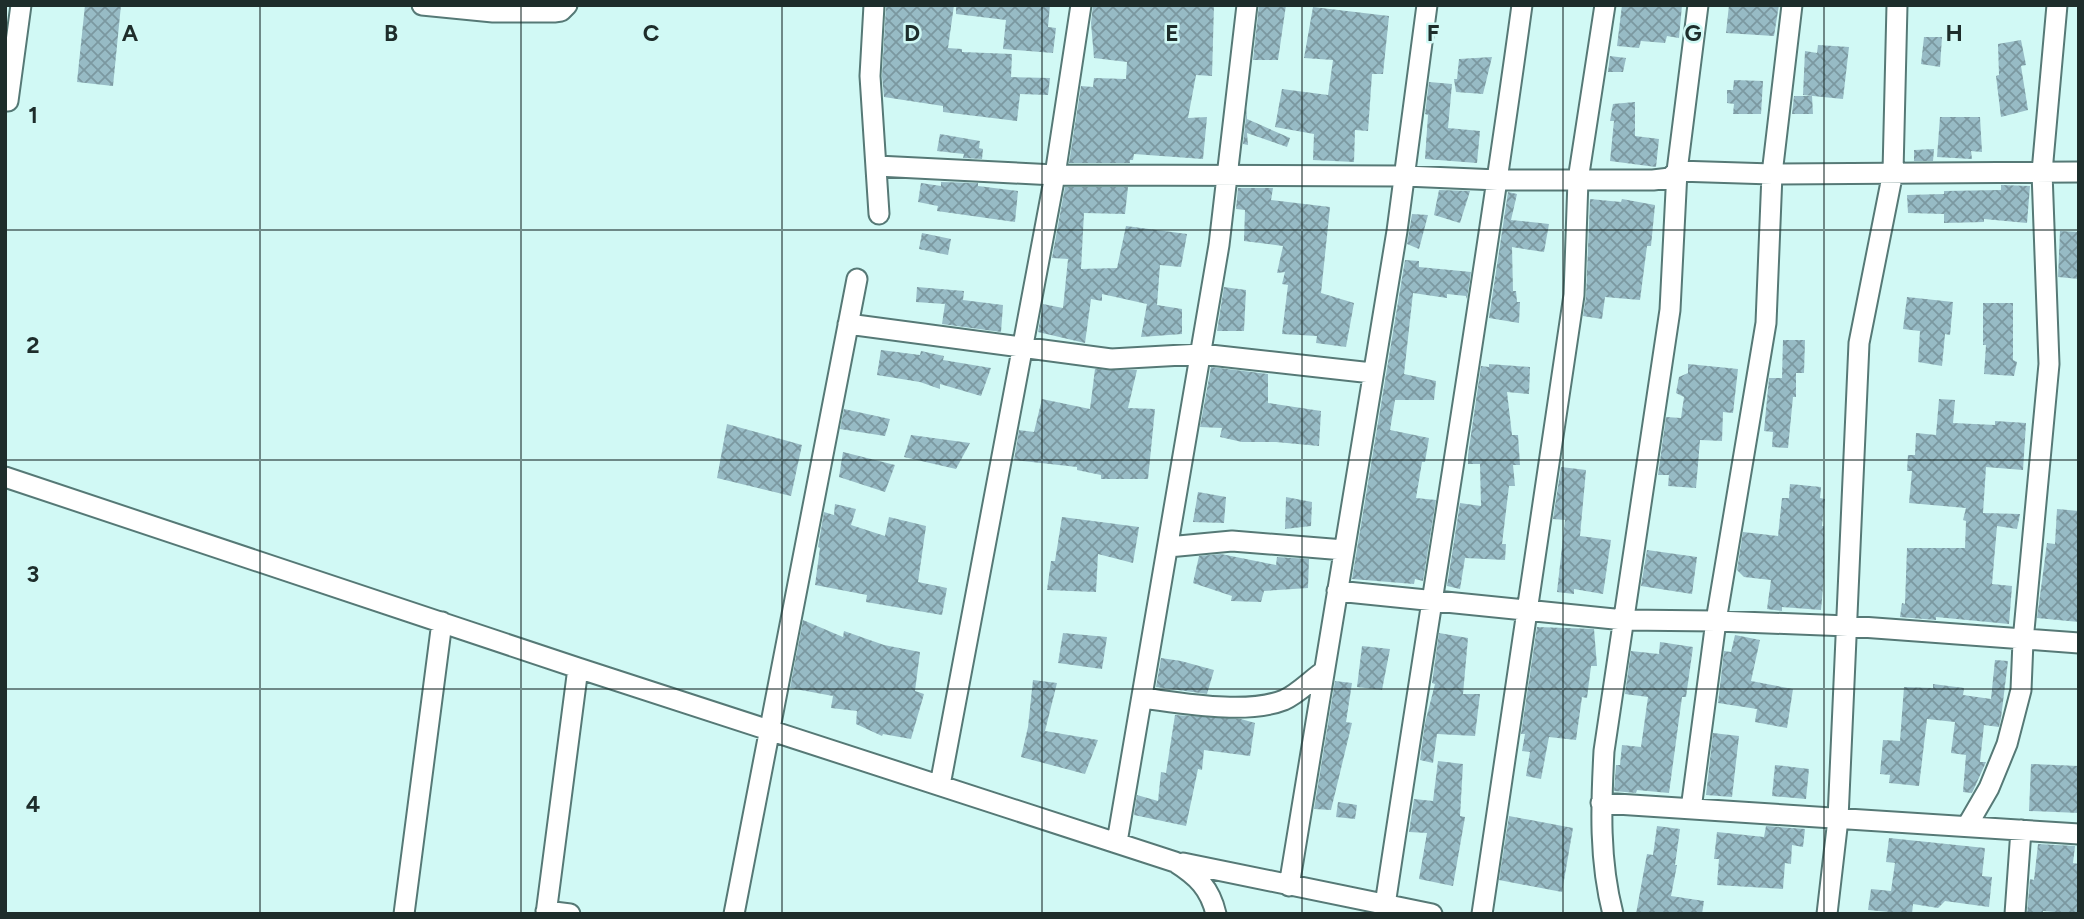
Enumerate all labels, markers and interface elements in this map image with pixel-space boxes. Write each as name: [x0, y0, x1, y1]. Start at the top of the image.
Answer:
text: A: [122, 19, 139, 47]
text: B: [384, 19, 398, 47]
text: C: [643, 19, 660, 47]
text: D: [904, 19, 920, 47]
text: E: [1165, 19, 1179, 47]
text: F: [1427, 19, 1440, 47]
text: G: [1684, 19, 1702, 47]
text: H: [1945, 19, 1963, 47]
text: 1: [28, 101, 38, 129]
text: 2: [26, 331, 40, 359]
text: 3: [27, 560, 39, 588]
text: 4: [26, 790, 40, 818]

